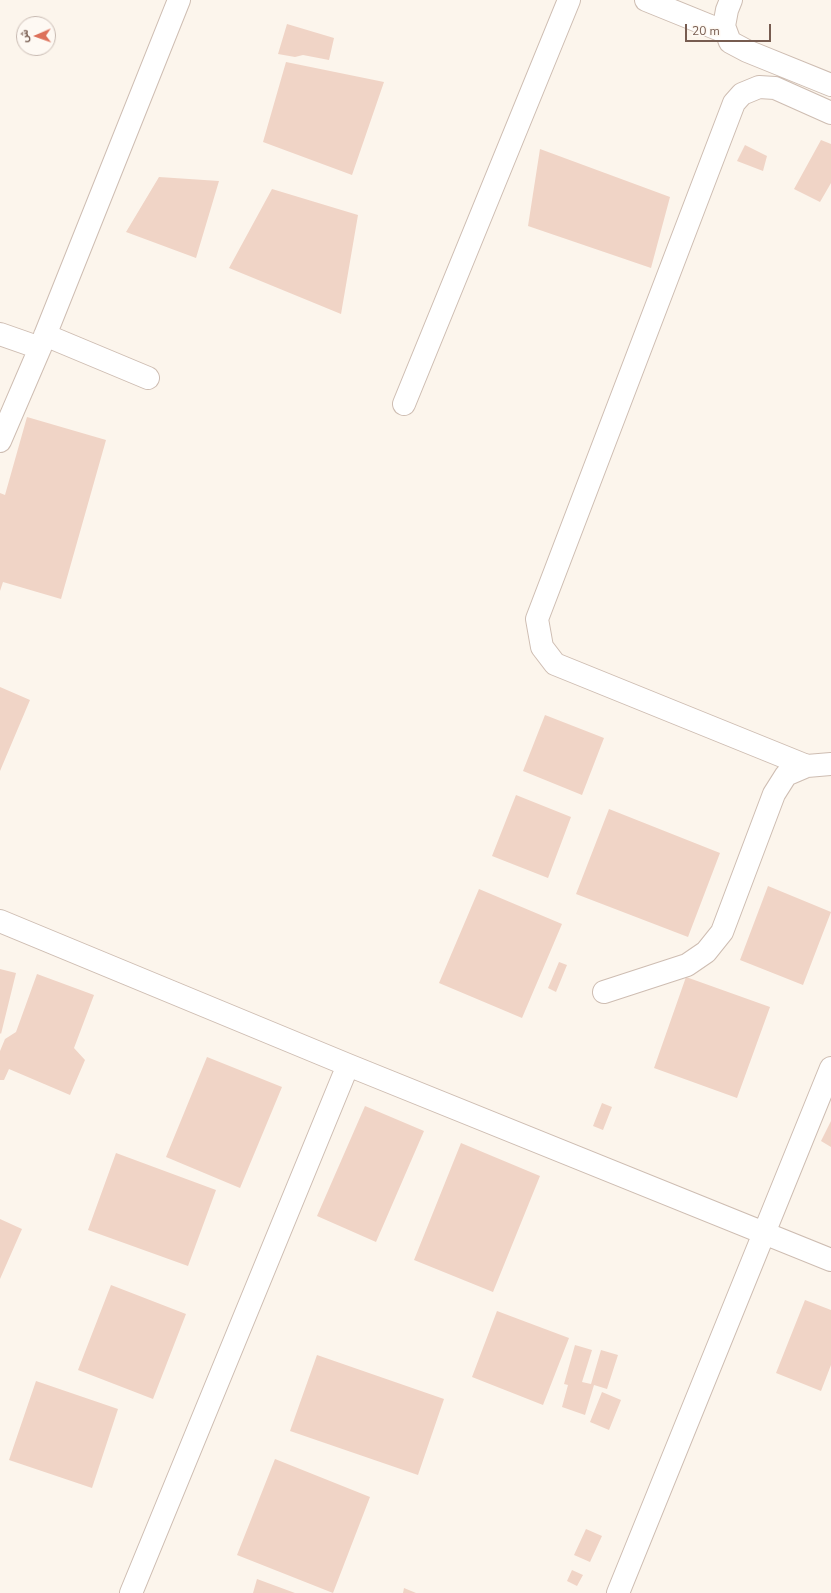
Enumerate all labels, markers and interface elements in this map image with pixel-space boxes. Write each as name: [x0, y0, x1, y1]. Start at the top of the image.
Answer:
north arrow: [16, 16, 56, 56]
scale bar: [687, 16, 773, 42]
text: 20 m: [692, 23, 720, 39]
text: ش: [17, 30, 32, 43]

